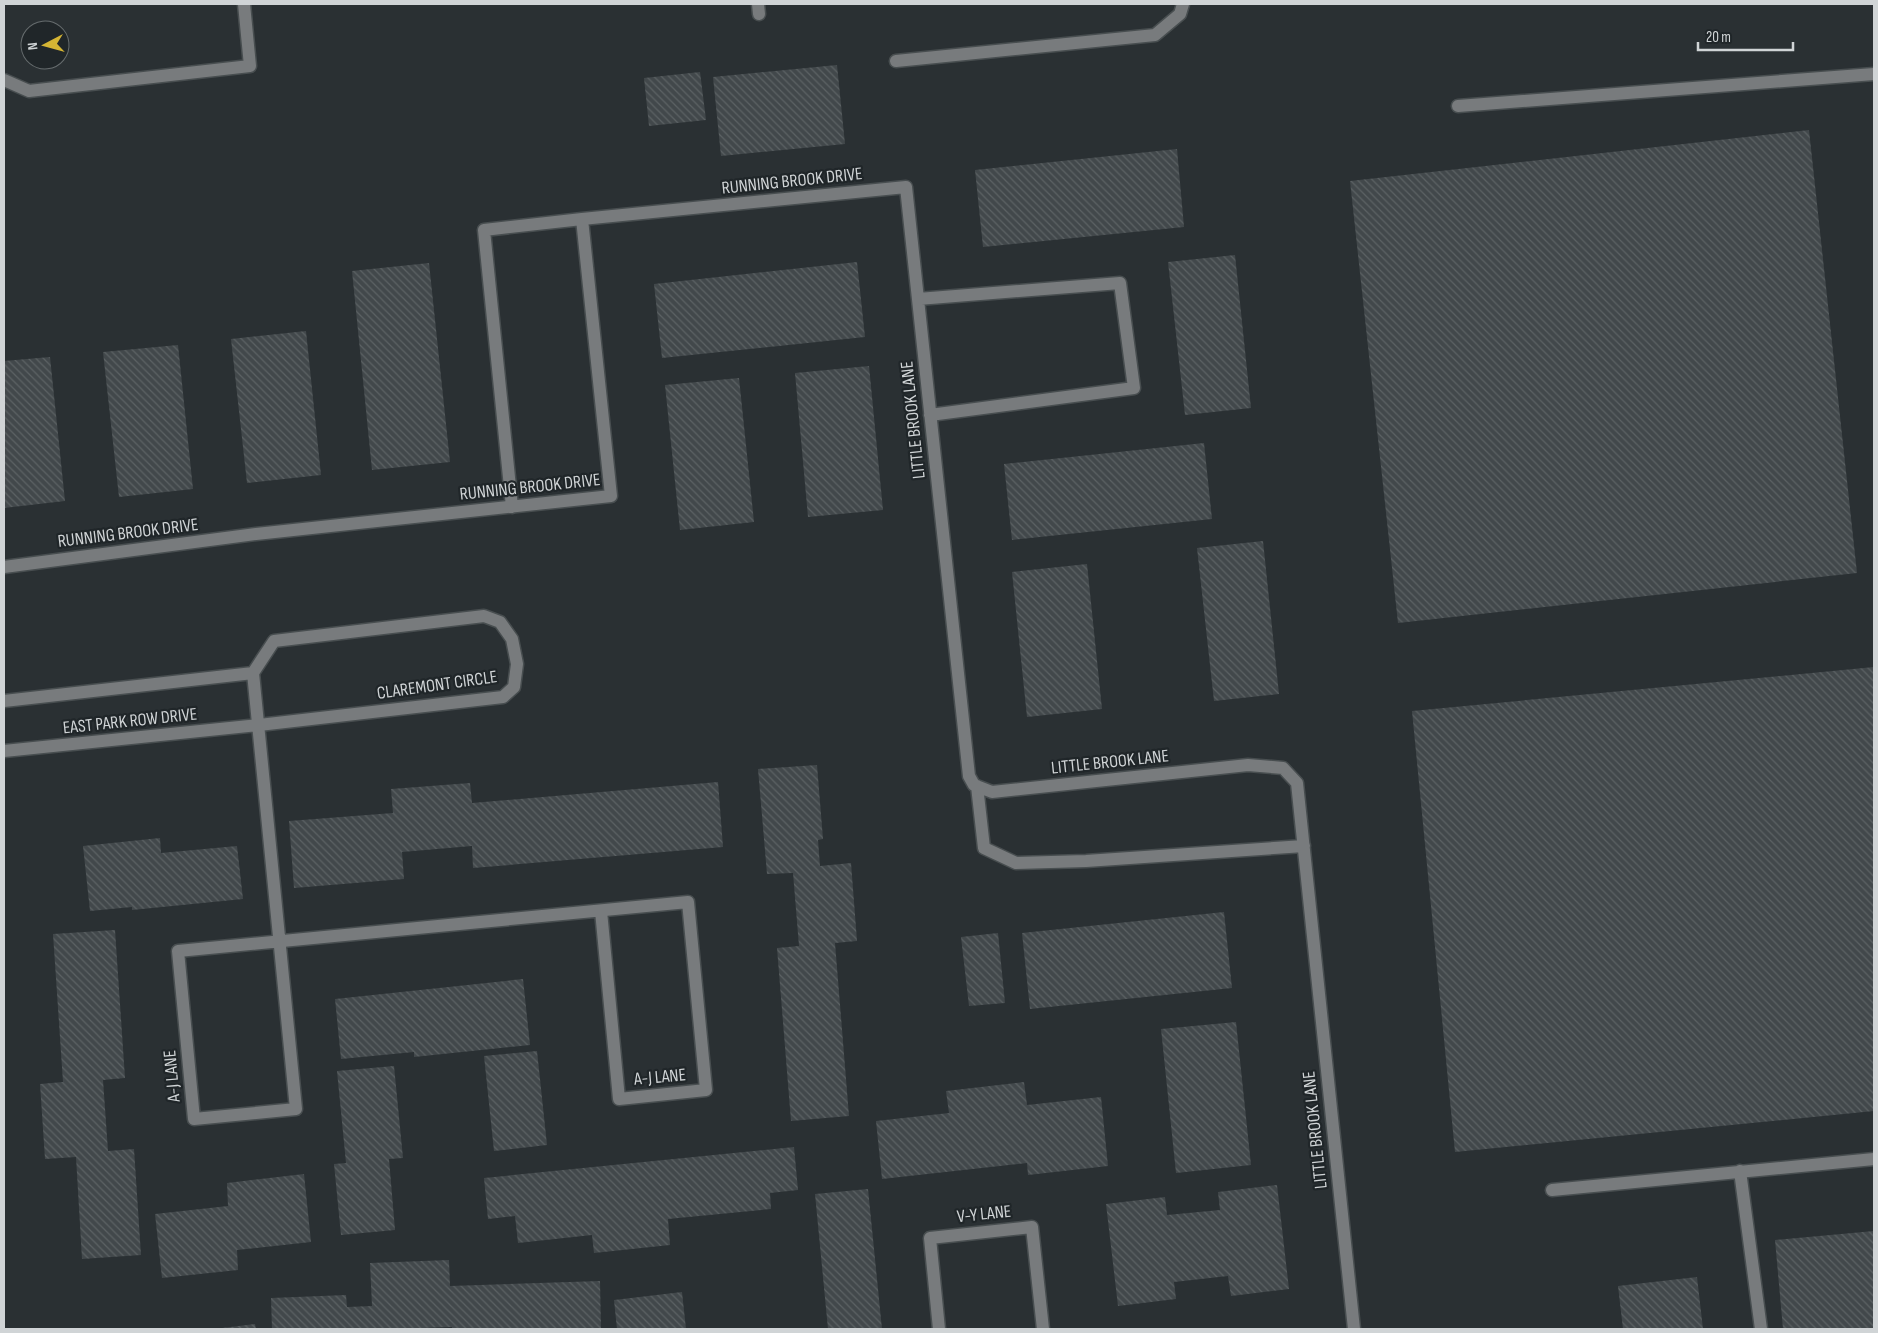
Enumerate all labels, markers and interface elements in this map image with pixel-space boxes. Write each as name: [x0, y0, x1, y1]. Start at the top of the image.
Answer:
north arrow: [20, 20, 70, 70]
scale bar: [1698, 20, 1793, 52]
text: 20 m: [1706, 28, 1731, 47]
text: N: [24, 42, 41, 51]
street label: RUNNING BROOK DRIVE: [721, 163, 863, 199]
street label: LITTLE BROOK LANE: [896, 360, 930, 480]
street label: RUNNING BROOK DRIVE: [459, 469, 601, 505]
street label: RUNNING BROOK DRIVE: [56, 514, 200, 552]
street label: CLAREMONT CIRCLE: [375, 666, 499, 704]
street label: EAST PARK ROW DRIVE: [62, 704, 198, 738]
street label: LITTLE BROOK LANE: [1050, 745, 1170, 779]
street label: A-J LANE: [159, 1049, 185, 1104]
street label: A-J LANE: [632, 1064, 687, 1090]
street label: LITTLE BROOK LANE: [1298, 1070, 1332, 1190]
street label: V-Y LANE: [956, 1201, 1012, 1227]

